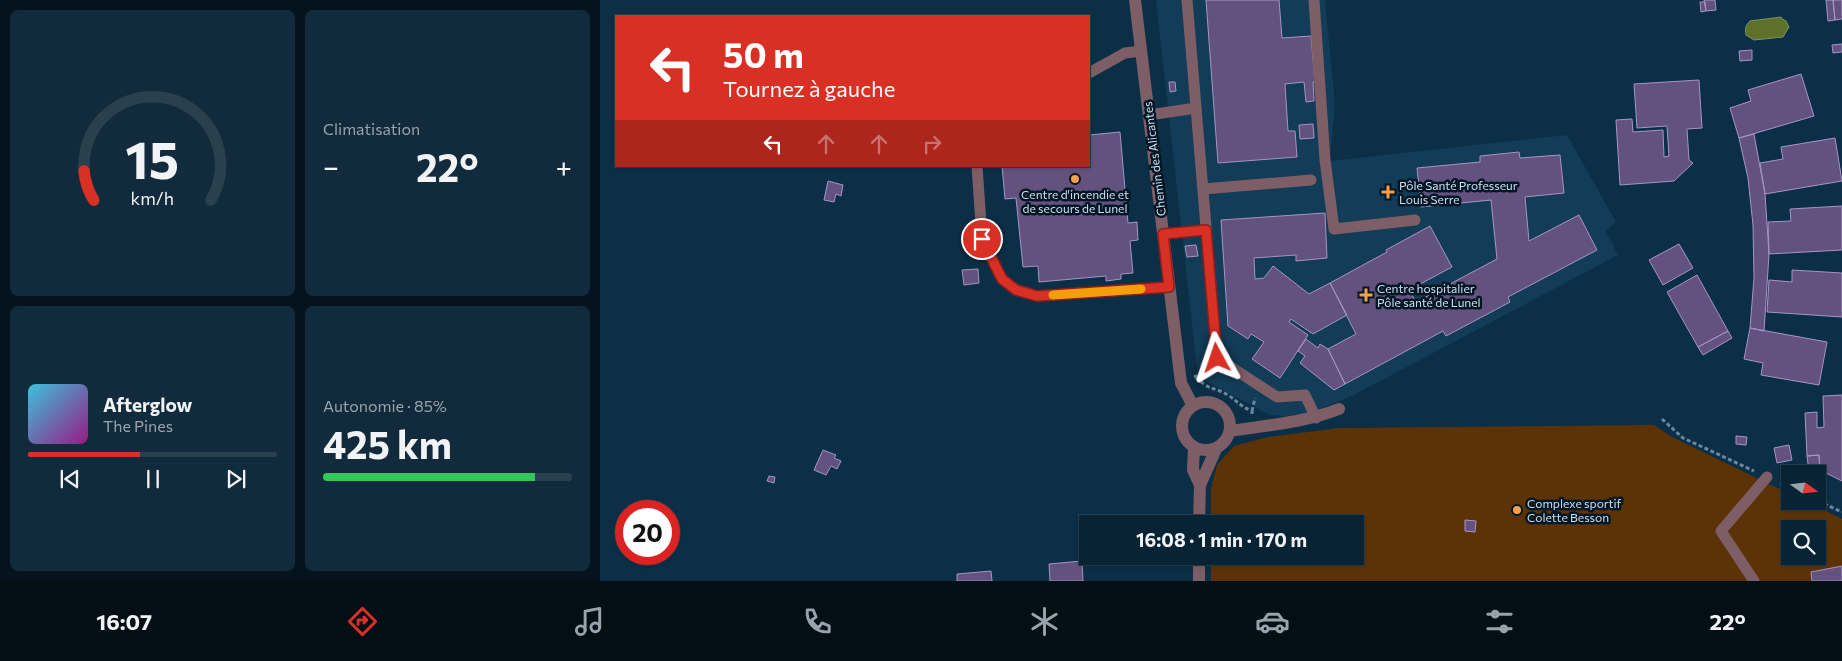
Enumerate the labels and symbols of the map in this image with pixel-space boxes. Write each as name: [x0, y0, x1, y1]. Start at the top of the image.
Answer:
street label: Chemin des Alicantes: [1140, 101, 1168, 217]
marker: Centre d'incendie et de secours de Lunel: [1069, 173, 1081, 185]
place label: Pôle Santé Professeur Louis Serre: [1399, 178, 1518, 206]
marker: Pôle Santé Professeur Louis Serre: [1381, 185, 1395, 199]
place label: Centre d'incendie et de secours de Lunel: [1021, 187, 1129, 215]
pin: [961, 218, 1003, 260]
place label: Centre hospitalier Pôle santé de Lunel: [1377, 281, 1481, 309]
marker: Centre hospitalier Pôle santé de Lunel: [1359, 288, 1373, 302]
position arrow: [1190, 331, 1242, 383]
north arrow: [1781, 465, 1826, 510]
place label: Complexe sportif Colette Besson: [1527, 496, 1622, 524]
speed limit sign: 20: [615, 500, 680, 565]
marker: Complexe sportif Colette Besson: [1511, 504, 1523, 516]

